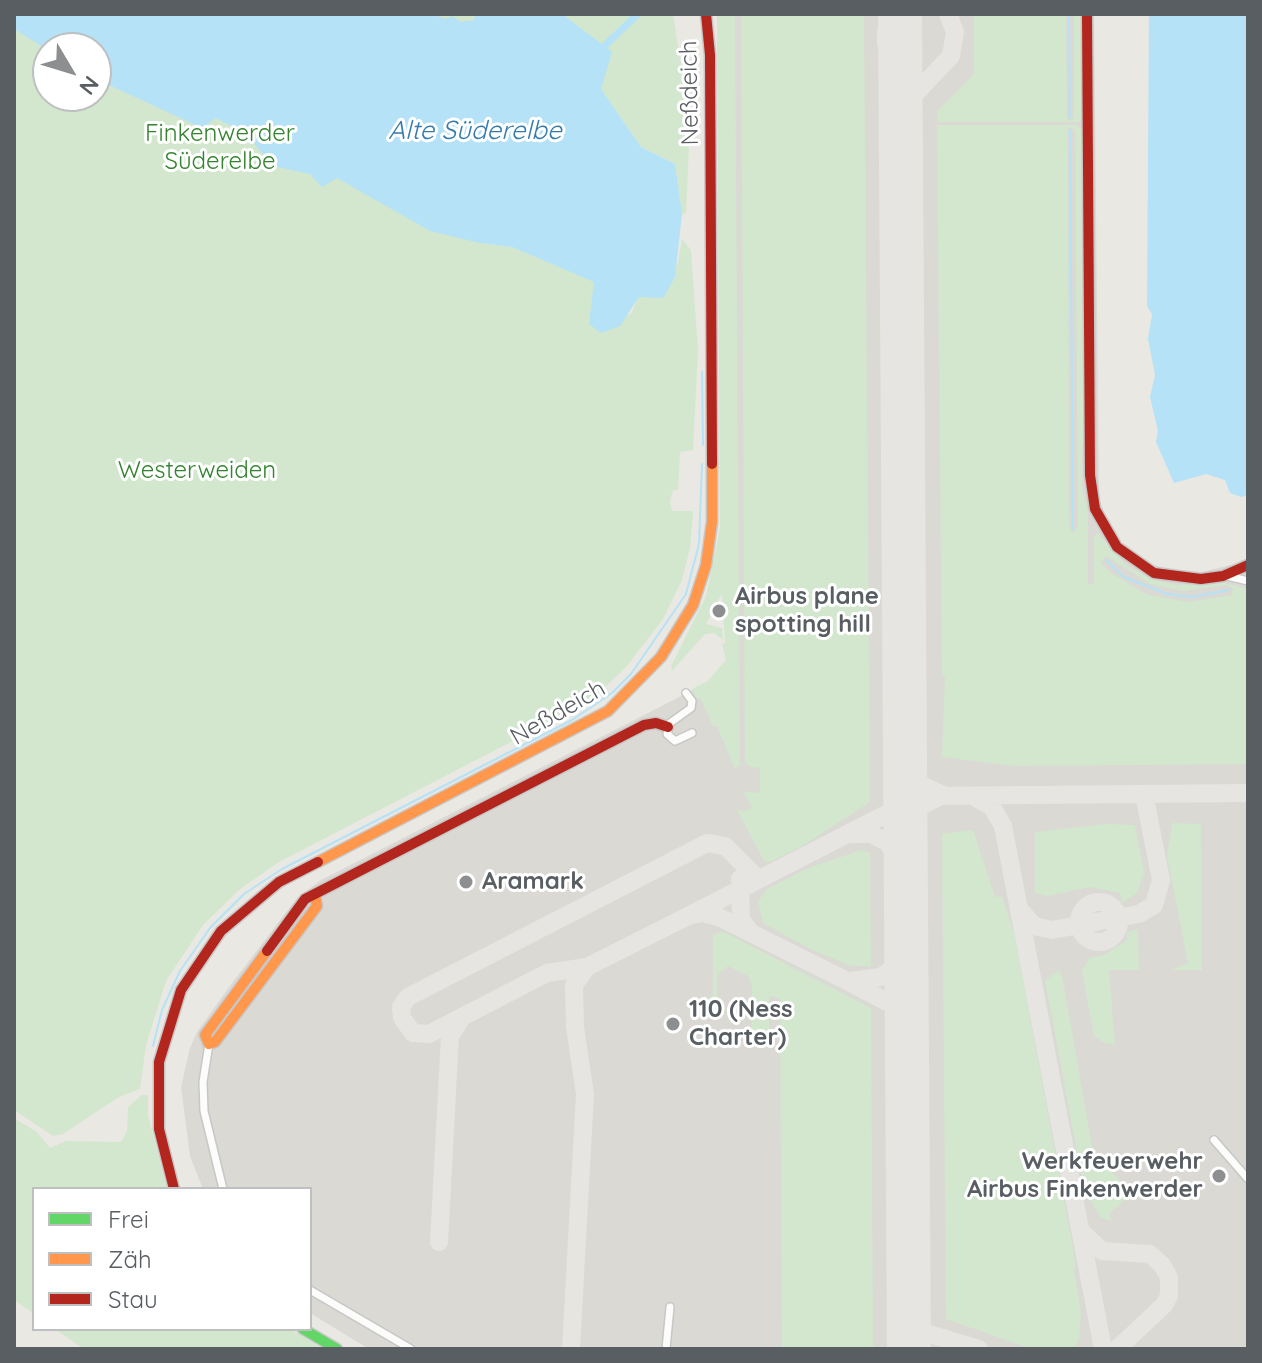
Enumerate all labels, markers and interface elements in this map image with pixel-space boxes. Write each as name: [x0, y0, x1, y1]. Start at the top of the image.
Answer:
north arrow: [32, 32, 112, 112]
street label: Neßdeich: [675, 40, 705, 146]
text: N: [73, 71, 105, 101]
water label: Alte Süderelbe: [388, 115, 562, 147]
park label: Finkenwerder Süderelbe: [145, 120, 295, 176]
park label: Westerweiden: [118, 457, 276, 485]
place label: Airbus plane spotting hill: [735, 583, 879, 639]
marker: Airbus plane spotting hill: [710, 602, 728, 620]
street label: Neßdeich: [505, 674, 611, 752]
place label: Aramark: [482, 868, 584, 896]
marker: Aramark: [457, 873, 475, 891]
place label: 110 (Ness Charter): [689, 996, 793, 1052]
marker: 110 (Ness Charter): [664, 1015, 682, 1033]
place label: Werkfeuerwehr Airbus Finkenwerder: [967, 1148, 1203, 1204]
marker: Werkfeuerwehr Airbus Finkenwerder: [1210, 1167, 1228, 1185]
legend: [32, 1187, 312, 1331]
text: Frei: [108, 1204, 149, 1234]
text: Zäh: [108, 1244, 152, 1274]
text: Stau: [108, 1284, 158, 1314]

